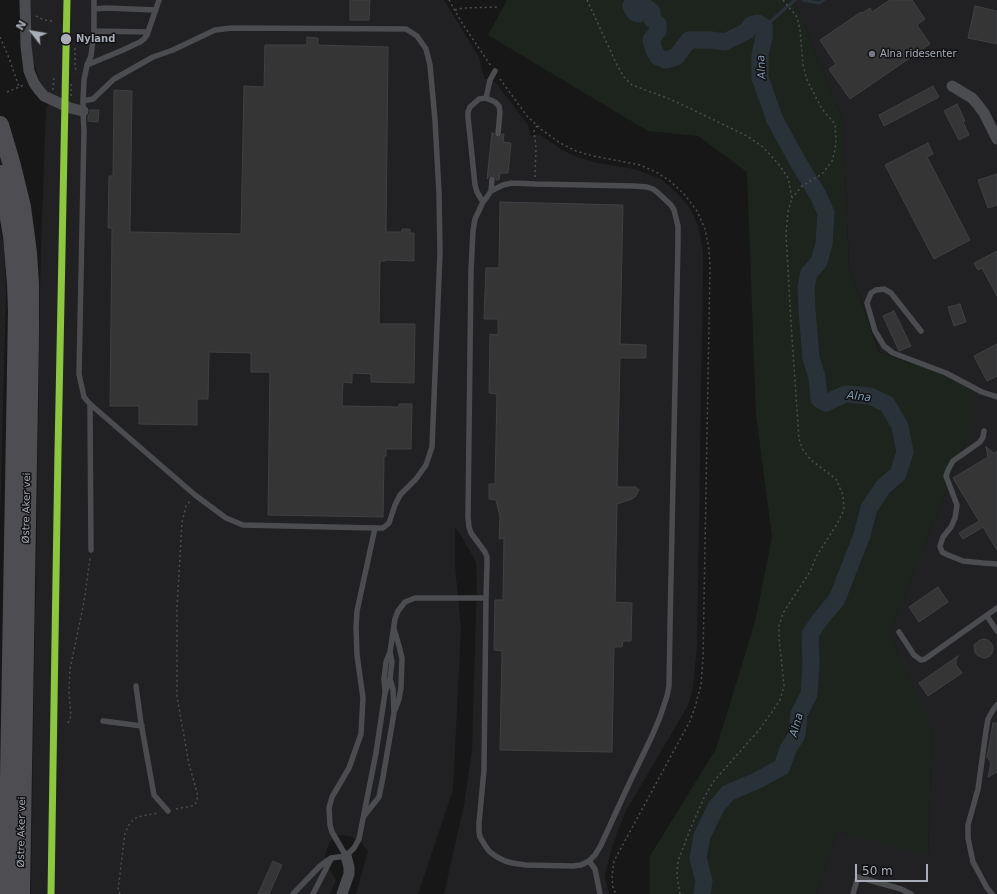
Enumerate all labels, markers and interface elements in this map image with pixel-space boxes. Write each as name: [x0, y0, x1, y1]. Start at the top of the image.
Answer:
north arrow: [12, 12, 52, 52]
text: N: [13, 18, 29, 33]
marker: Nyland: [59, 32, 73, 46]
place label: Nyland: [76, 33, 115, 45]
place label: Alna ridesenter: [880, 48, 957, 60]
marker: Alna ridesenter: [867, 49, 877, 59]
water label: Alna: [755, 55, 769, 79]
water label: Alna: [846, 389, 872, 405]
street label: Østre Aker vei: [20, 473, 34, 543]
water label: Alna: [787, 712, 807, 738]
street label: Østre Aker vei: [15, 797, 29, 867]
scale bar: [857, 856, 930, 882]
text: 50 m: [862, 864, 893, 878]

